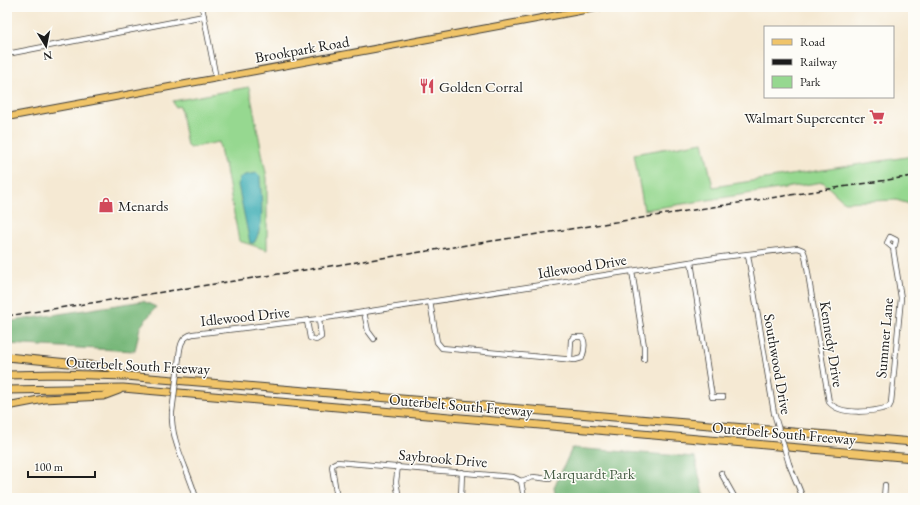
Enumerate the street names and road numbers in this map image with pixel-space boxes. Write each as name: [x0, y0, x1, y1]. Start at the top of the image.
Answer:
street label: Brookpark Road: [253, 31, 351, 67]
street label: Idlewood Drive: [536, 250, 628, 282]
street label: Summer Lane: [871, 297, 897, 379]
street label: Kennedy Drive: [816, 300, 848, 388]
street label: Idlewood Drive: [199, 302, 291, 330]
street label: Southwood Drive: [760, 312, 796, 416]
street label: Outerbelt South Freeway: [65, 352, 211, 378]
street label: Outerbelt South Freeway: [388, 389, 534, 421]
street label: Outerbelt South Freeway: [711, 417, 857, 449]
street label: Saybrook Drive: [398, 445, 488, 471]

